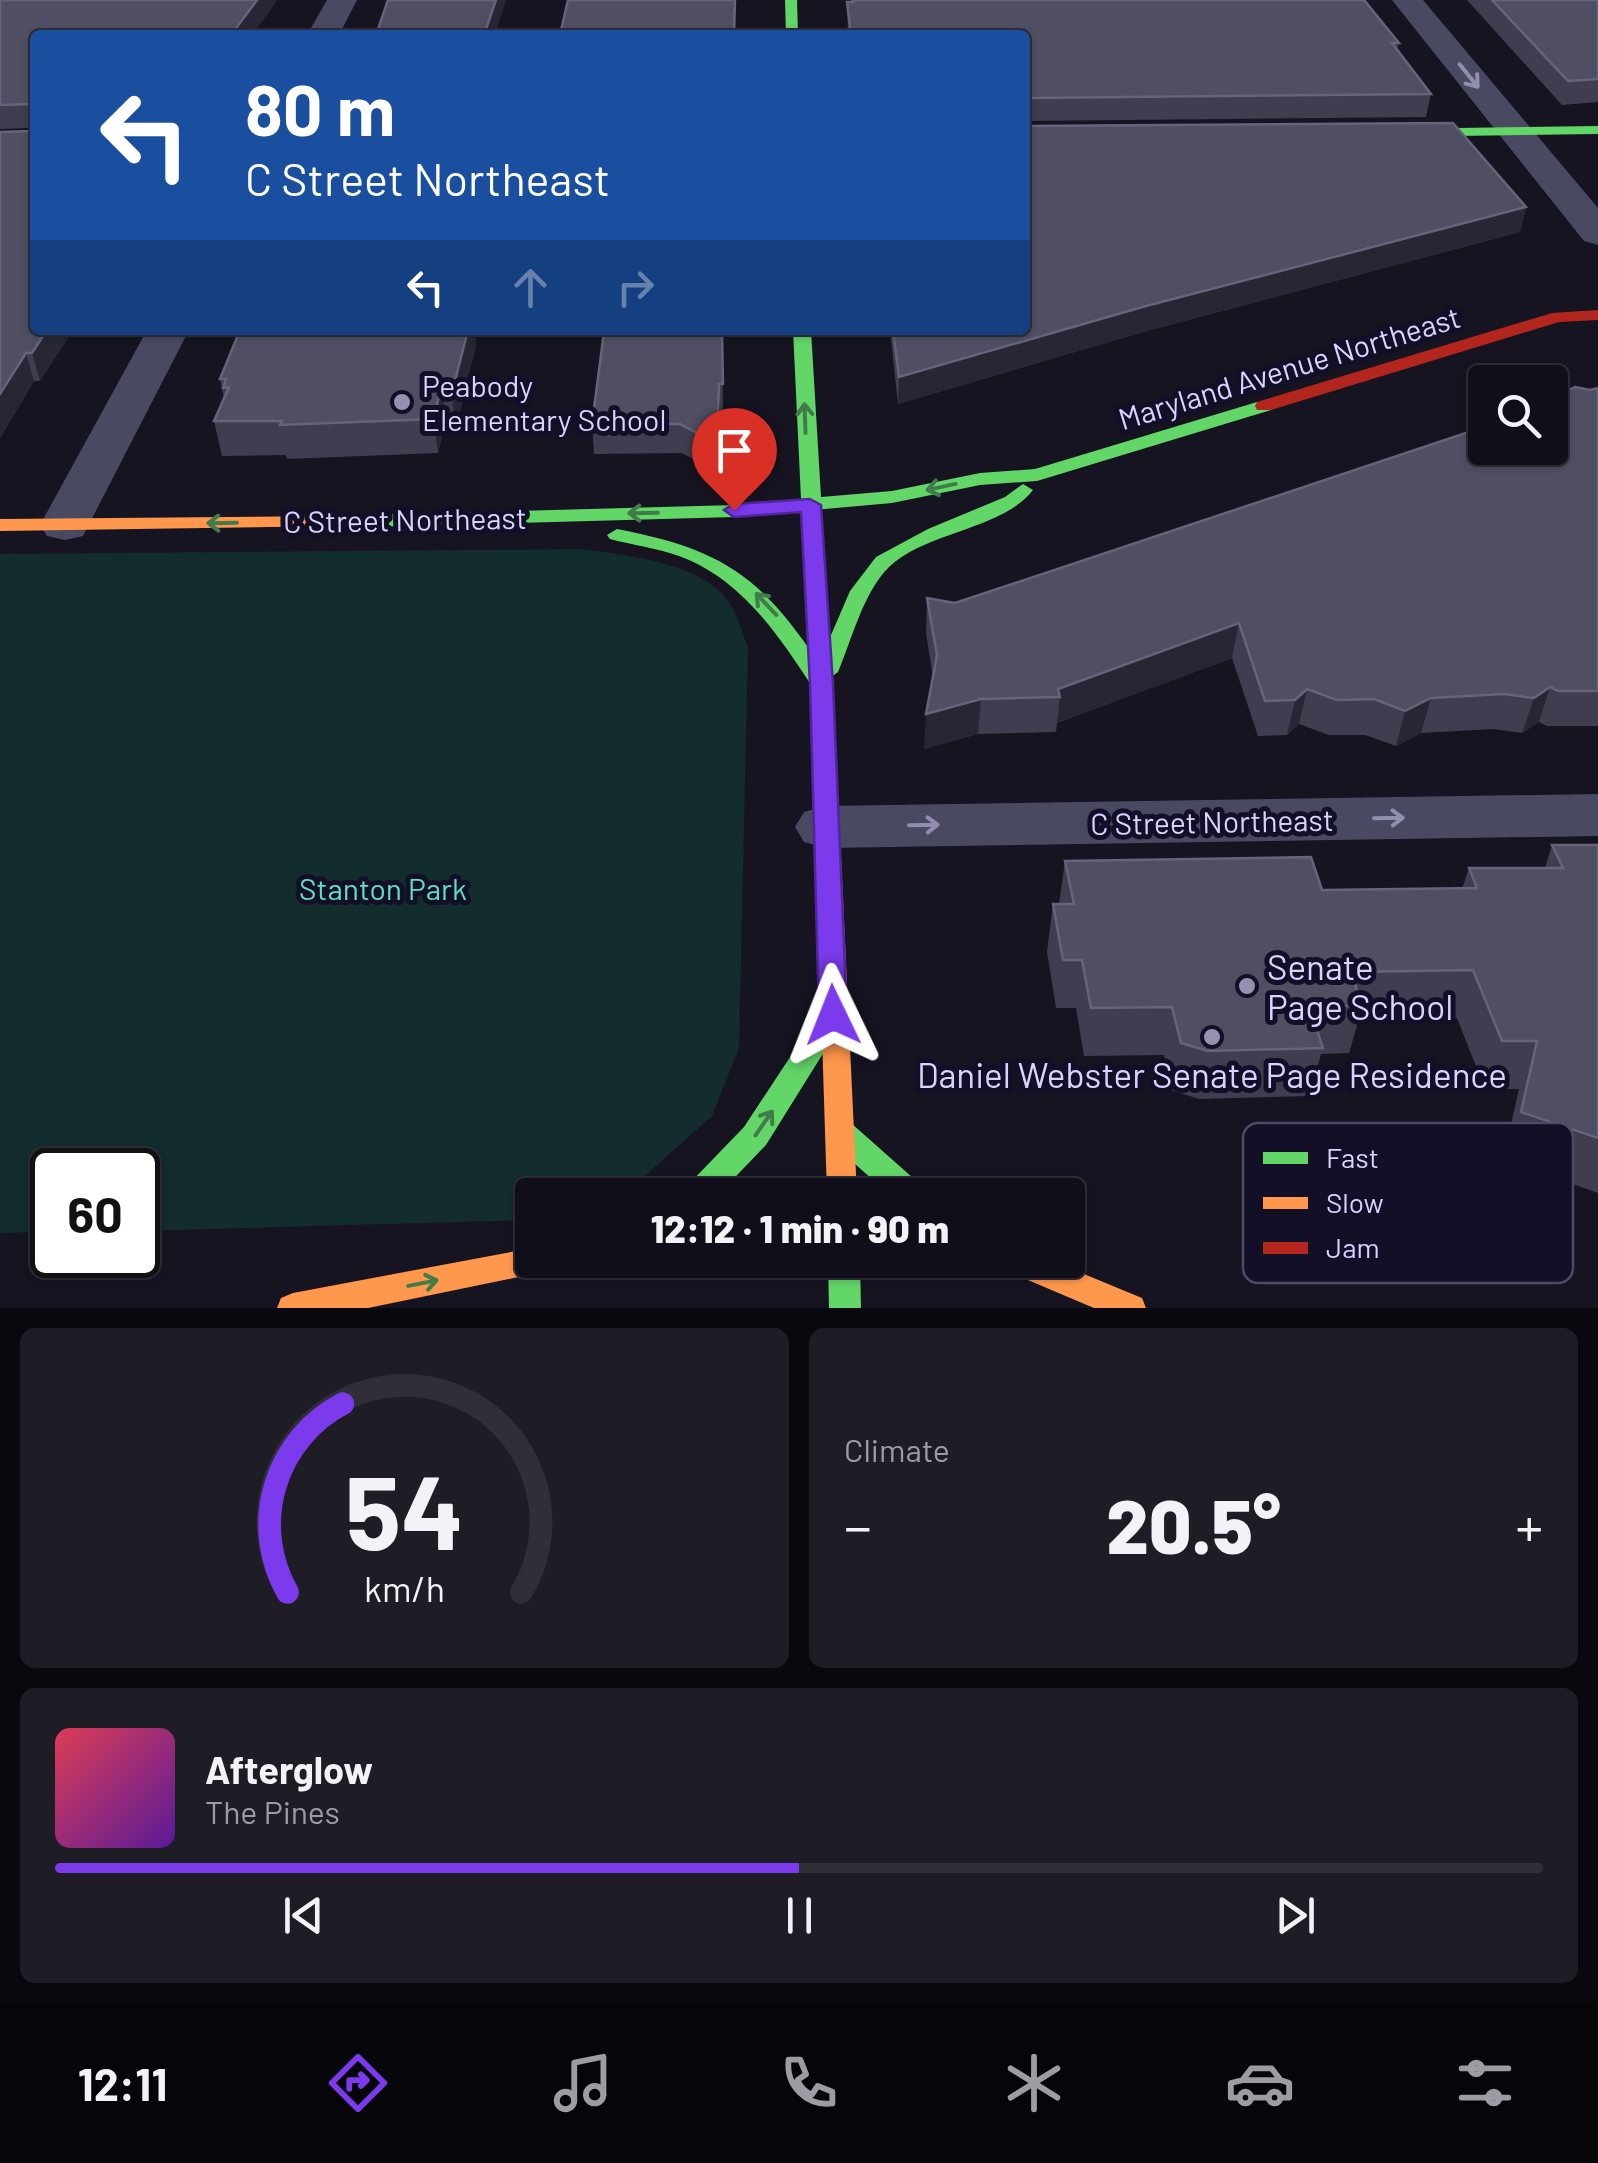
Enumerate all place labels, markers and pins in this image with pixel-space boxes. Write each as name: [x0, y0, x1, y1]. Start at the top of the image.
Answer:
place label: Peabody Elementary School: [422, 367, 666, 437]
marker: Peabody Elementary School: [391, 391, 413, 413]
pin: [692, 408, 777, 511]
place label: Senate Page School: [1267, 945, 1453, 1027]
marker: Senate Page School: [1236, 975, 1258, 997]
marker: Daniel Webster Senate Page Residence: [1201, 1026, 1223, 1048]
place label: Daniel Webster Senate Page Residence: [917, 1053, 1507, 1095]

